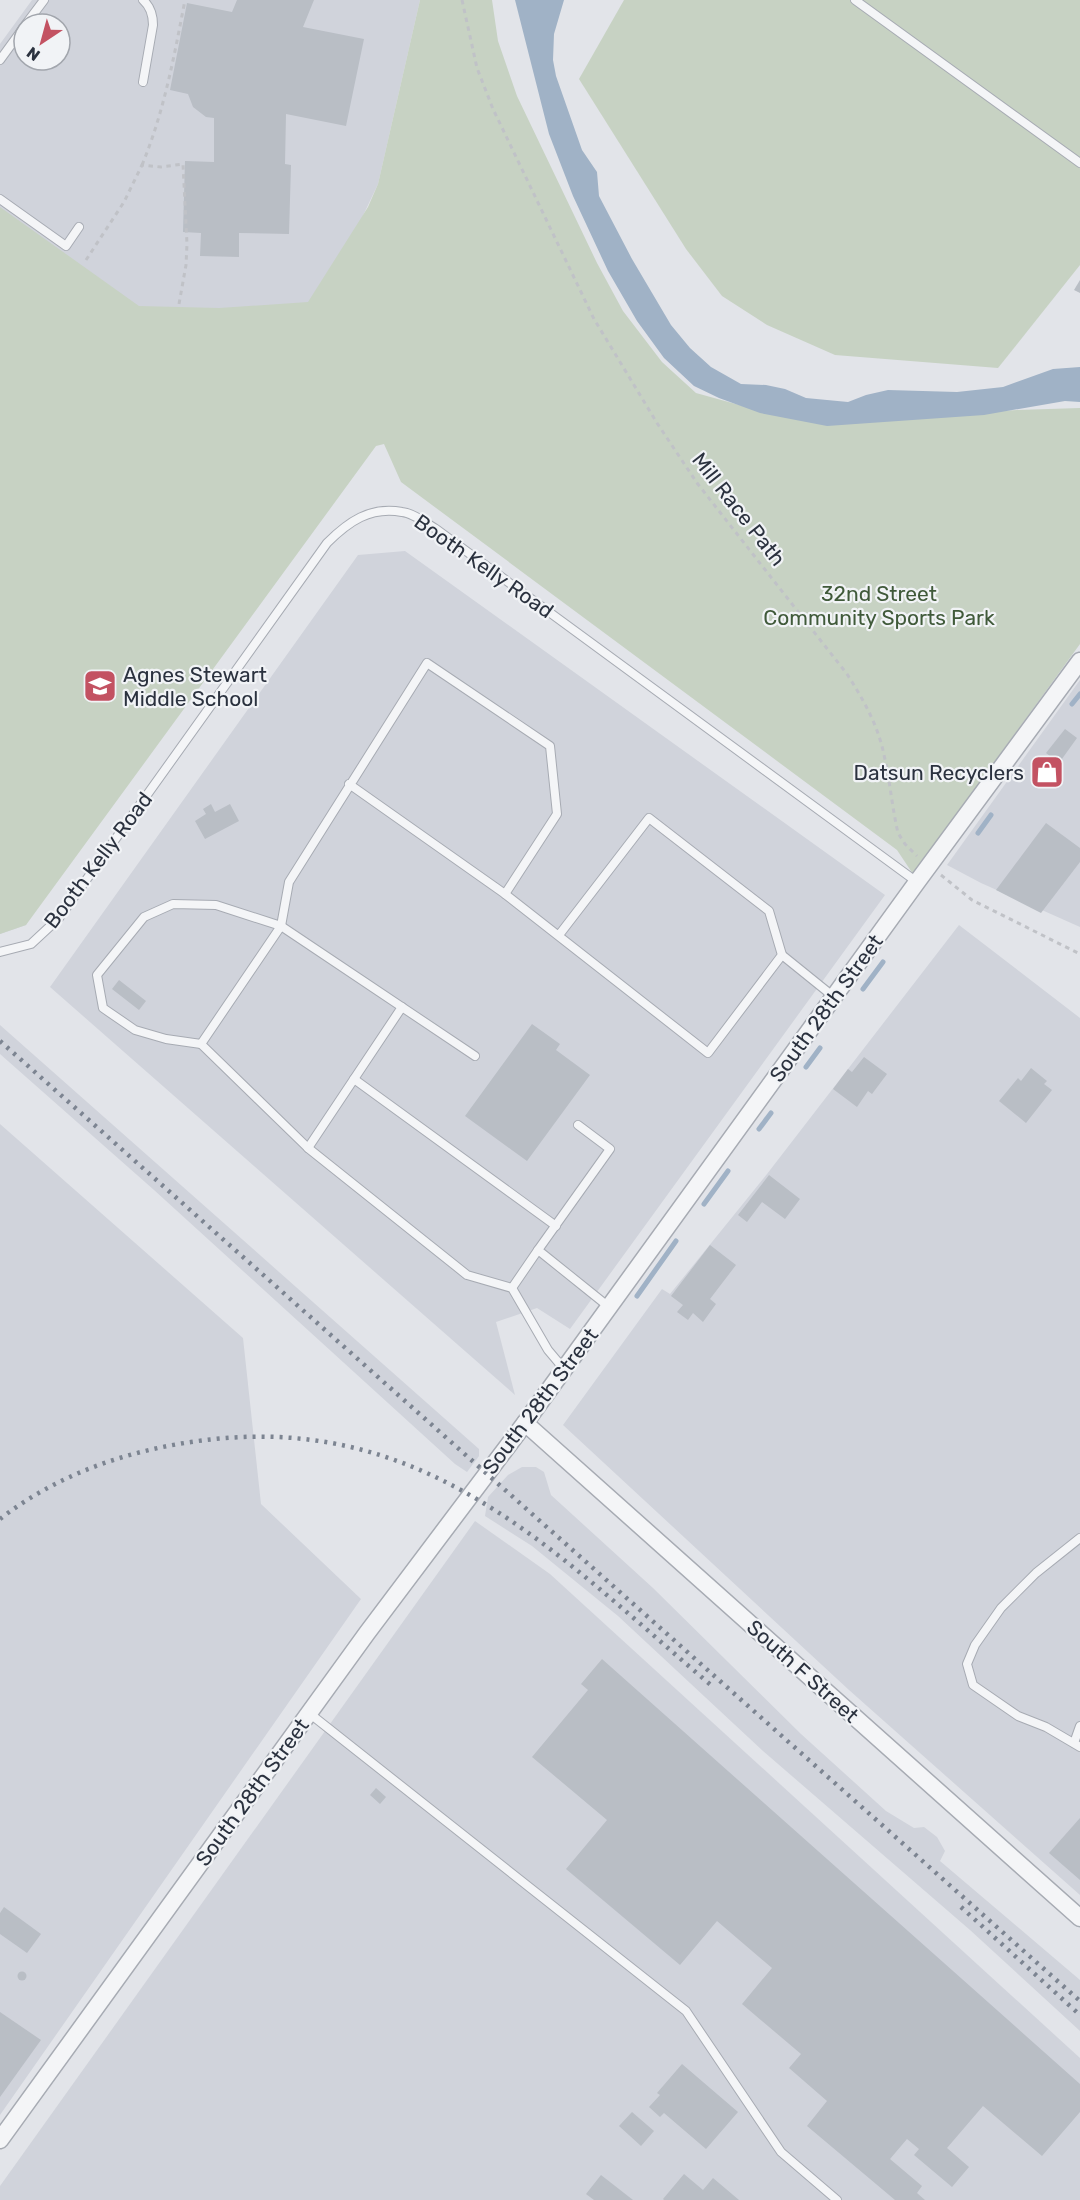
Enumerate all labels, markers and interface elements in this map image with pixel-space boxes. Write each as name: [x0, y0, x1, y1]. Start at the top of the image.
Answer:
north arrow: [12, 12, 72, 72]
text: N: [23, 43, 44, 65]
street label: Mill Race Path: [687, 447, 791, 571]
street label: Booth Kelly Road: [410, 509, 558, 623]
park label: 32nd Street Community Sports Park: [763, 581, 995, 630]
place label: Agnes Stewart Middle School: [123, 662, 267, 711]
school or university icon: Agnes Stewart Middle School: [82, 668, 118, 704]
shop icon: Datsun Recyclers: [1029, 754, 1065, 790]
place label: Datsun Recyclers: [854, 760, 1024, 785]
street label: Booth Kelly Road: [39, 787, 157, 933]
street label: South 28th Street: [764, 929, 888, 1087]
street label: South 28th Street: [477, 1323, 603, 1479]
street label: South F Street: [742, 1614, 864, 1728]
street label: South 28th Street: [190, 1713, 314, 1871]

